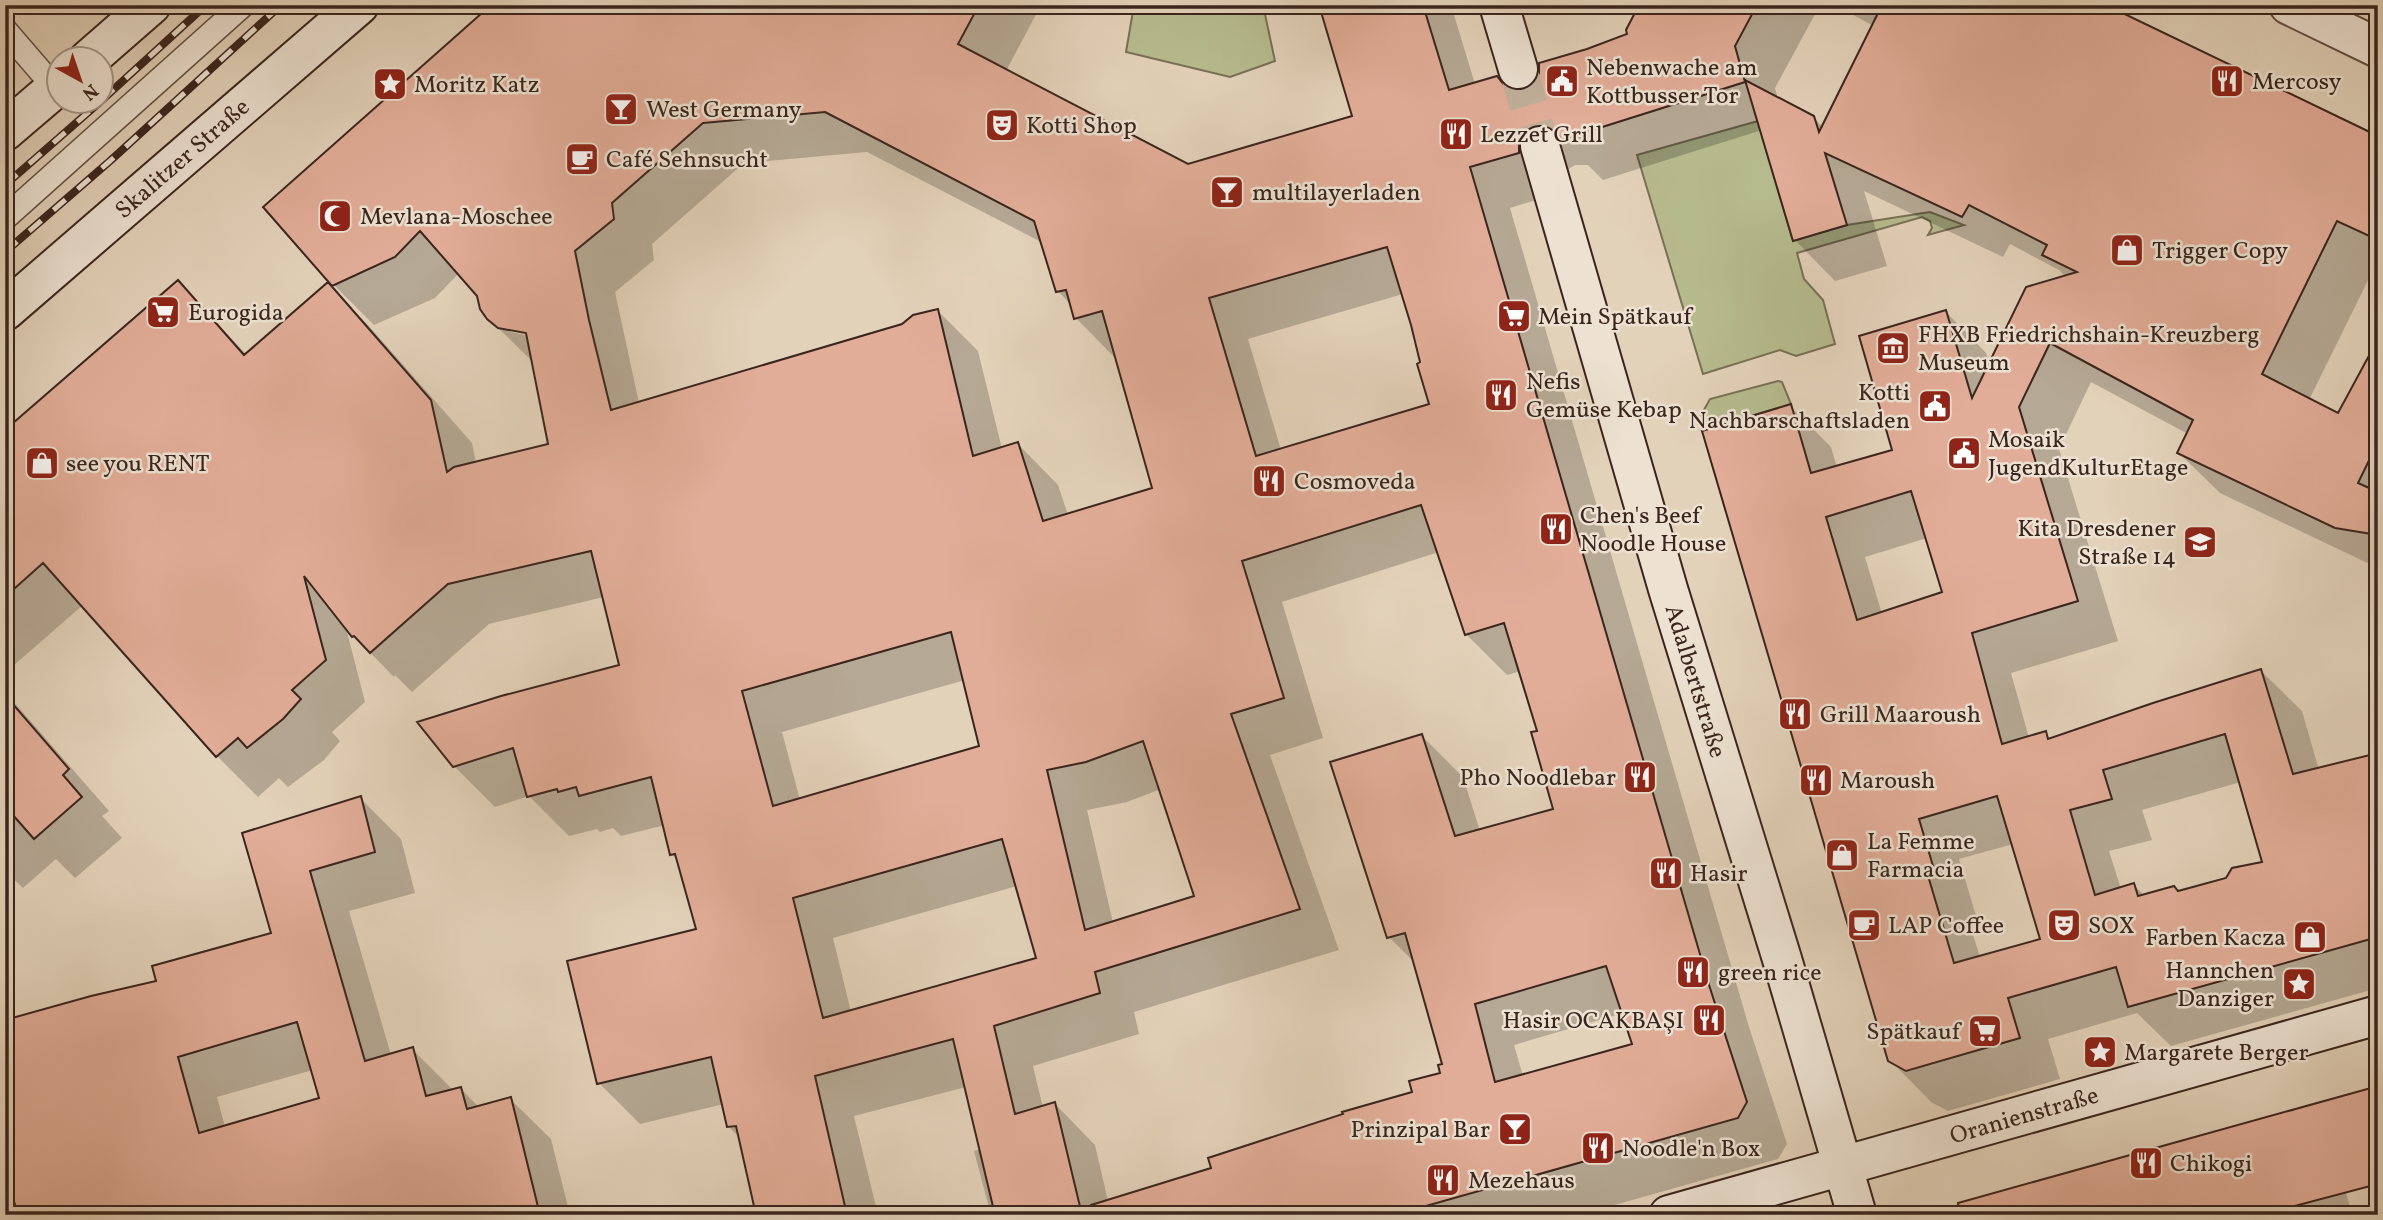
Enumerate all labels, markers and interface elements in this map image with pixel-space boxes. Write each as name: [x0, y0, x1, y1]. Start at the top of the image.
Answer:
north arrow: [46, 46, 116, 116]
place label: Nebenwache am Kottbusser Tor: [1586, 52, 1757, 114]
public building icon: Nebenwache am Kottbusser Tor: [1543, 62, 1581, 100]
restaurant icon: Mercosy: [2208, 62, 2246, 100]
place icon: Moritz Katz: [371, 65, 409, 103]
place label: Mercosy: [2252, 66, 2342, 100]
place label: Moritz Katz: [414, 69, 539, 103]
text: N: [76, 77, 103, 106]
bar icon: West Germany: [602, 90, 640, 128]
street label: Skalitzer Straße: [108, 91, 258, 228]
place label: West Germany: [646, 94, 802, 128]
theatre icon: Kotti Shop: [983, 106, 1021, 144]
place label: Kotti Shop: [1026, 110, 1137, 144]
restaurant icon: Lezzet Grill: [1437, 115, 1475, 153]
place label: Lezzet Grill: [1480, 119, 1603, 153]
cafe icon: Café Sehnsucht: [563, 140, 601, 178]
place label: Café Sehnsucht: [606, 144, 768, 178]
bar icon: multilayerladen: [1208, 173, 1246, 211]
place label: multilayerladen: [1252, 177, 1421, 211]
mosque icon: Mevlana-Moschee: [316, 197, 354, 235]
place label: Mevlana-Moschee: [360, 201, 553, 235]
shop icon: Trigger Copy: [2108, 231, 2146, 269]
place label: Trigger Copy: [2152, 235, 2288, 269]
supermarket icon: Eurogida: [144, 293, 182, 331]
place label: Eurogida: [188, 297, 284, 331]
supermarket icon: Mein Spätkauf: [1495, 297, 1533, 335]
place label: Mein Spätkauf: [1538, 301, 1694, 335]
place label: FHXB Friedrichshain-Kreuzberg Museum: [1918, 319, 2259, 381]
museum icon: FHXB Friedrichshain-Kreuzberg Museum: [1874, 329, 1912, 367]
place label: Nefis Gemüse Kebap: [1526, 366, 1682, 428]
restaurant icon: Nefis Gemüse Kebap: [1482, 376, 1520, 414]
place label: Kotti Nachbarschaftsladen: [1689, 377, 1910, 439]
public building icon: Kotti Nachbarschaftsladen: [1916, 387, 1954, 425]
place label: Mosaik JugendKulturEtage: [1988, 424, 2188, 486]
public building icon: Mosaik JugendKulturEtage: [1945, 434, 1983, 472]
shop icon: see you RENT: [23, 444, 61, 482]
place label: see you RENT: [66, 448, 210, 482]
restaurant icon: Cosmoveda: [1250, 462, 1288, 500]
place label: Cosmoveda: [1294, 466, 1416, 500]
place label: Chen's Beef Noodle House: [1580, 500, 1726, 562]
restaurant icon: Chen's Beef Noodle House: [1537, 510, 1575, 548]
place label: Kita Dresdener Straße 14: [2017, 513, 2176, 575]
school or university icon: Kita Dresdener Straße 14: [2181, 523, 2219, 561]
street label: Adalbertstraße: [1655, 601, 1734, 762]
restaurant icon: Grill Maaroush: [1776, 695, 1814, 733]
place label: Grill Maaroush: [1820, 699, 1981, 733]
restaurant icon: Pho Noodlebar: [1621, 758, 1659, 796]
restaurant icon: Maroush: [1797, 761, 1835, 799]
place label: Pho Noodlebar: [1460, 762, 1616, 796]
place label: Maroush: [1840, 765, 1935, 799]
place label: La Femme Farmacia: [1867, 826, 1975, 888]
shop icon: La Femme Farmacia: [1823, 836, 1861, 874]
restaurant icon: Hasir: [1647, 854, 1685, 892]
place label: Hasir: [1690, 858, 1748, 892]
cafe icon: LAP Coffee: [1845, 906, 1883, 944]
theatre icon: SOX: [2045, 906, 2083, 944]
place label: LAP Coffee: [1888, 910, 2004, 944]
place label: SOX: [2088, 910, 2135, 944]
shop icon: Farben Kacza: [2291, 918, 2329, 956]
place label: Farben Kacza: [2145, 922, 2286, 956]
restaurant icon: green rice: [1674, 953, 1712, 991]
place label: Hannchen Danziger: [2165, 955, 2274, 1017]
place label: green rice: [1718, 957, 1822, 991]
place icon: Hannchen Danziger: [2280, 965, 2318, 1003]
restaurant icon: Hasir OCAKBAŞI: [1690, 1001, 1728, 1039]
place label: Hasir OCAKBAŞI: [1503, 1005, 1684, 1039]
supermarket icon: Spätkauf: [1966, 1012, 2004, 1050]
place label: Spätkauf: [1866, 1016, 1963, 1050]
place icon: Margarete Berger: [2081, 1033, 2119, 1071]
place label: Margarete Berger: [2124, 1037, 2308, 1071]
street label: Oranienstraße: [1946, 1079, 2103, 1154]
bar icon: Prinzipal Bar: [1496, 1110, 1534, 1148]
place label: Prinzipal Bar: [1351, 1114, 1490, 1148]
restaurant icon: Noodle'n Box: [1579, 1129, 1617, 1167]
place label: Noodle'n Box: [1622, 1133, 1760, 1167]
restaurant icon: Chikogi: [2127, 1144, 2165, 1182]
place label: Chikogi: [2170, 1148, 2252, 1182]
restaurant icon: Mezehaus: [1424, 1161, 1462, 1199]
place label: Mezehaus: [1468, 1165, 1575, 1199]

